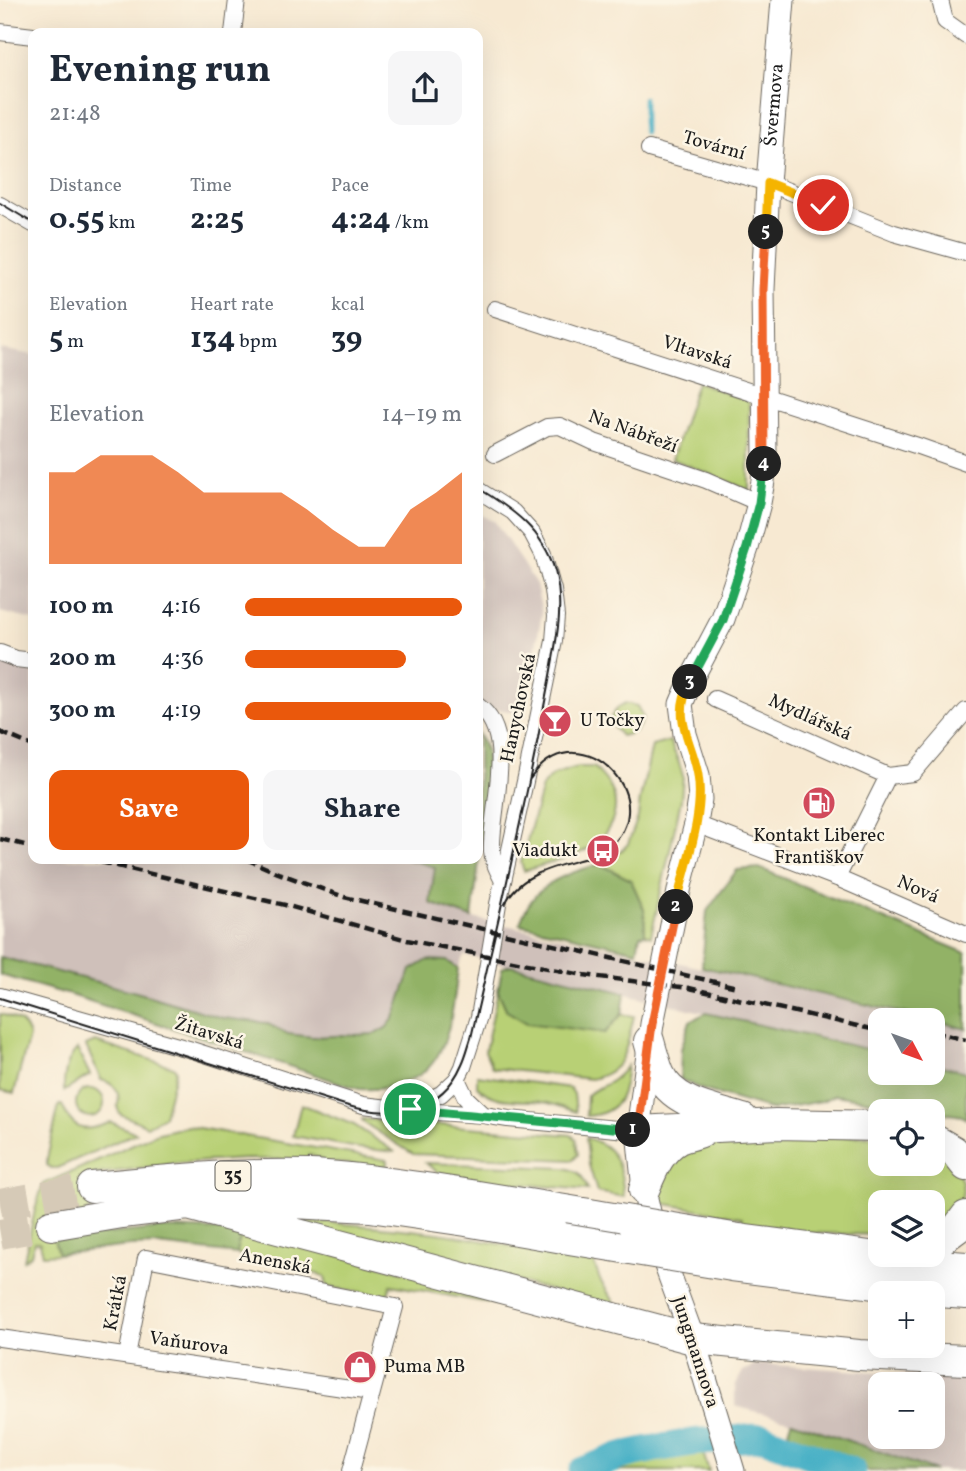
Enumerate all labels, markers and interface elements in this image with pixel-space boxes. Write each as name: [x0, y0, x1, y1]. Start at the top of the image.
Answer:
text: Evening run: [49, 45, 271, 98]
button: share: [388, 51, 462, 125]
street label: Švermova: [758, 62, 791, 148]
text: 21:48: [49, 98, 101, 130]
street label: Tovární: [680, 125, 749, 167]
text: Distance: [49, 173, 122, 199]
text: Time: [190, 173, 232, 199]
text: Pace: [331, 173, 369, 199]
pin: [793, 175, 853, 235]
icon: check: [804, 186, 842, 224]
text: 0.55: [49, 199, 105, 241]
text: 2:25: [190, 199, 244, 241]
text: 4:24: [331, 199, 391, 241]
text: km: [105, 210, 136, 236]
text: /km: [391, 210, 429, 236]
pin: 5: [748, 215, 784, 250]
text: 5: [761, 218, 770, 244]
text: Elevation: [49, 292, 128, 318]
text: Heart rate: [190, 292, 274, 318]
text: kcal: [331, 292, 365, 318]
text: 5: [49, 318, 63, 360]
text: 134: [190, 318, 236, 360]
text: 39: [331, 318, 362, 360]
text: m: [63, 329, 84, 355]
text: bpm: [236, 329, 277, 355]
street label: Vltavská: [659, 329, 735, 377]
text: Elevation: [49, 399, 145, 431]
text: 14–19 m: [381, 399, 462, 431]
street label: Na Nábřeží: [585, 404, 682, 460]
pin: 4: [746, 447, 782, 482]
text: 4: [758, 450, 769, 476]
text: 100 m: [49, 591, 114, 623]
text: 4:16: [161, 591, 201, 623]
text: 200 m: [49, 643, 116, 675]
text: 4:36: [161, 643, 204, 675]
street label: Hanychovská: [495, 651, 543, 765]
pin: 3: [672, 664, 708, 700]
text: 3: [685, 668, 694, 694]
street label: Mydlářská: [764, 688, 856, 748]
text: 300 m: [49, 695, 116, 727]
text: 4:19: [161, 695, 201, 727]
bar icon: U Točky: [536, 702, 574, 740]
place label: U Točky: [580, 708, 645, 734]
button: Save: [49, 770, 249, 850]
button: Share: [263, 770, 462, 850]
fuel station icon: Kontakt Liberec Františkov: [800, 784, 838, 822]
place label: Kontakt Liberec Františkov: [753, 823, 885, 871]
bus stop icon: Viadukt: [584, 832, 622, 870]
place label: Viadukt: [512, 838, 578, 864]
street label: Nová: [893, 869, 943, 911]
pin: 2: [658, 890, 694, 925]
text: 2: [671, 893, 680, 919]
north arrow: [868, 1008, 945, 1085]
map controls: [868, 1008, 945, 1449]
street label: Žitavská: [171, 1011, 247, 1057]
pin: [380, 1079, 440, 1139]
icon: arrive: [391, 1090, 429, 1128]
button: locate: [868, 1099, 945, 1176]
pin: 1: [616, 1112, 650, 1148]
text: 1: [629, 1116, 636, 1142]
road number: 35: [216, 1162, 250, 1190]
button: layers: [868, 1190, 945, 1267]
street label: Anenská: [237, 1242, 313, 1282]
street label: Krátká: [98, 1273, 134, 1333]
button: +: [868, 1281, 945, 1358]
street label: Jungmannova: [665, 1293, 725, 1411]
street label: Vaňurova: [147, 1326, 231, 1362]
shop icon: Puma MB: [341, 1348, 379, 1386]
place label: Puma MB: [384, 1354, 465, 1380]
button: −: [868, 1372, 945, 1449]

